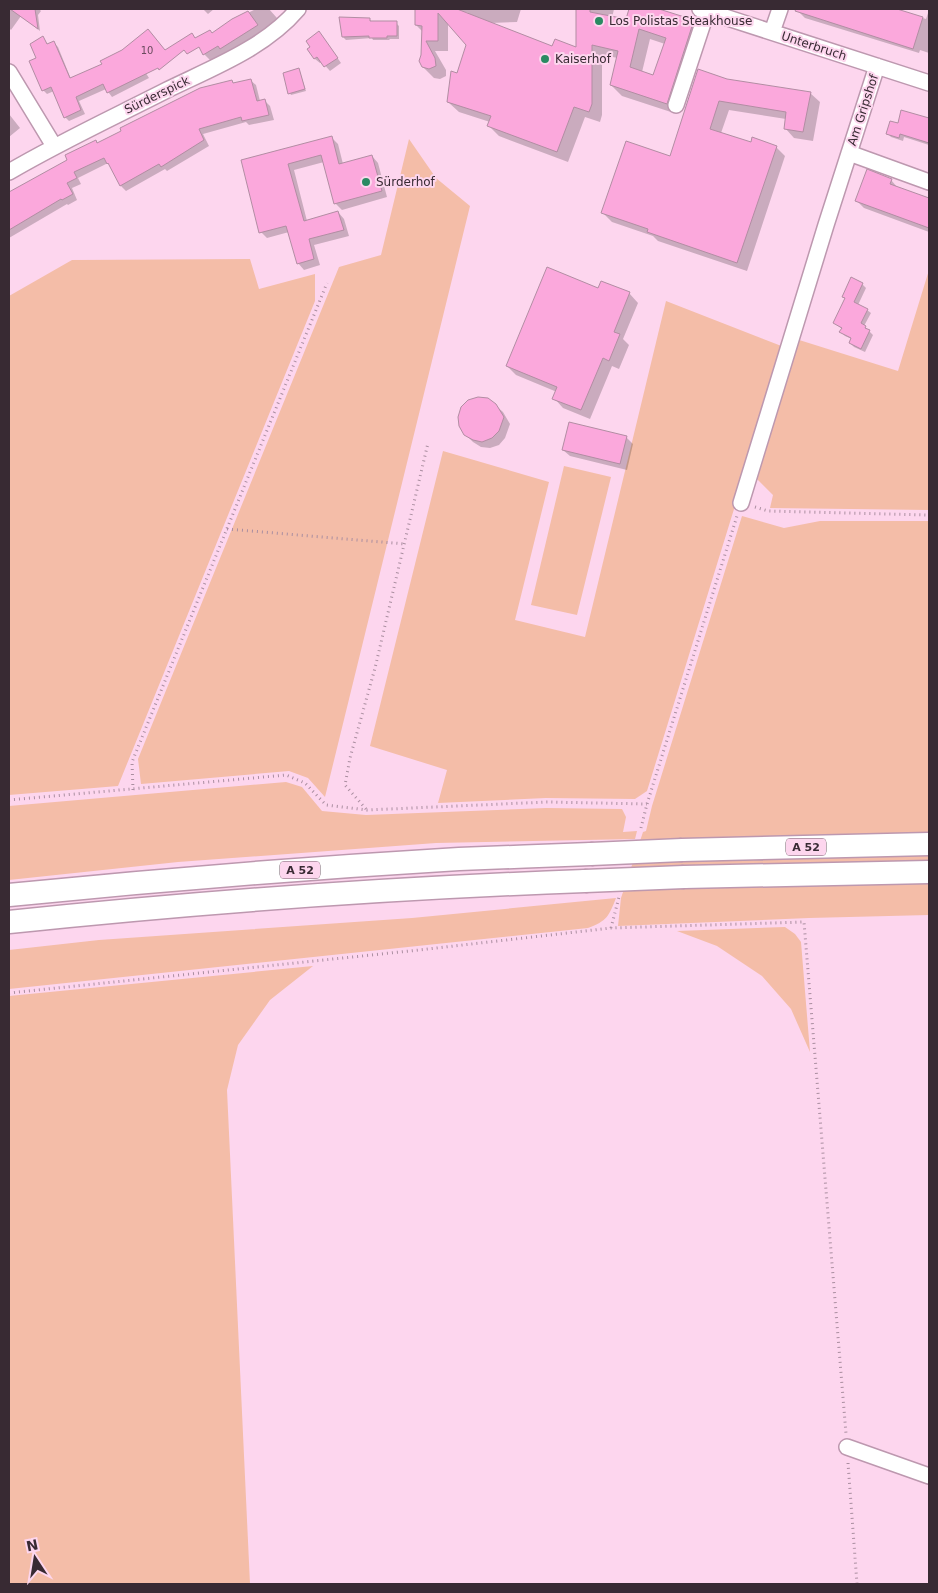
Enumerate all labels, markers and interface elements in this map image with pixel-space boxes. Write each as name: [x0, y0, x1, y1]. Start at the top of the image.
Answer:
place label: Los Polistas Steakhouse: [609, 14, 752, 28]
marker: Los Polistas Steakhouse: [593, 15, 605, 27]
street label: Unterbruch: [780, 29, 848, 63]
house number: 10: [141, 45, 153, 56]
place label: Kaiserhof: [555, 52, 612, 66]
marker: Kaiserhof: [539, 53, 551, 65]
street label: Am Gripshof: [845, 72, 881, 148]
street label: Sürderspick: [122, 73, 192, 117]
place label: Sürderhof: [376, 175, 436, 189]
marker: Sürderhof: [360, 176, 372, 188]
road number: A 52: [786, 839, 826, 856]
road number: A 52: [280, 862, 320, 878]
north arrow: [10, 1533, 60, 1583]
text: N: [25, 1536, 40, 1554]

